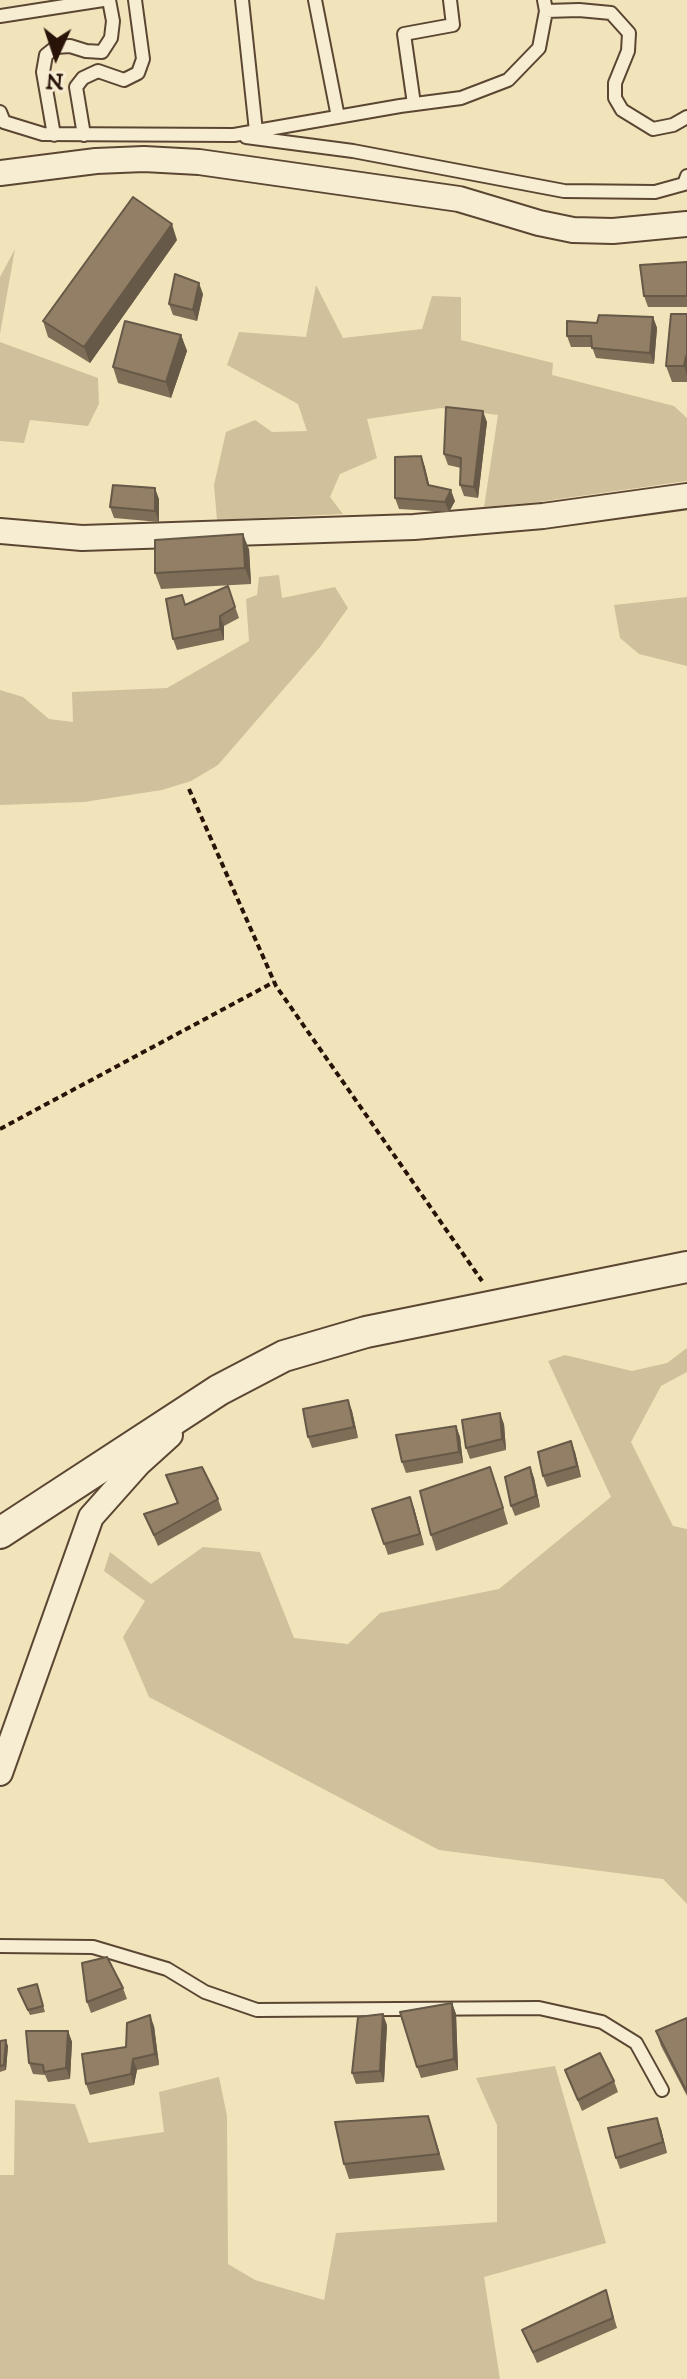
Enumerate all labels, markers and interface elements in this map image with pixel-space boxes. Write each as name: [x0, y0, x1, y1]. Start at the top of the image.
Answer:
north arrow: [16, 16, 96, 96]
text: N: [45, 67, 64, 94]

